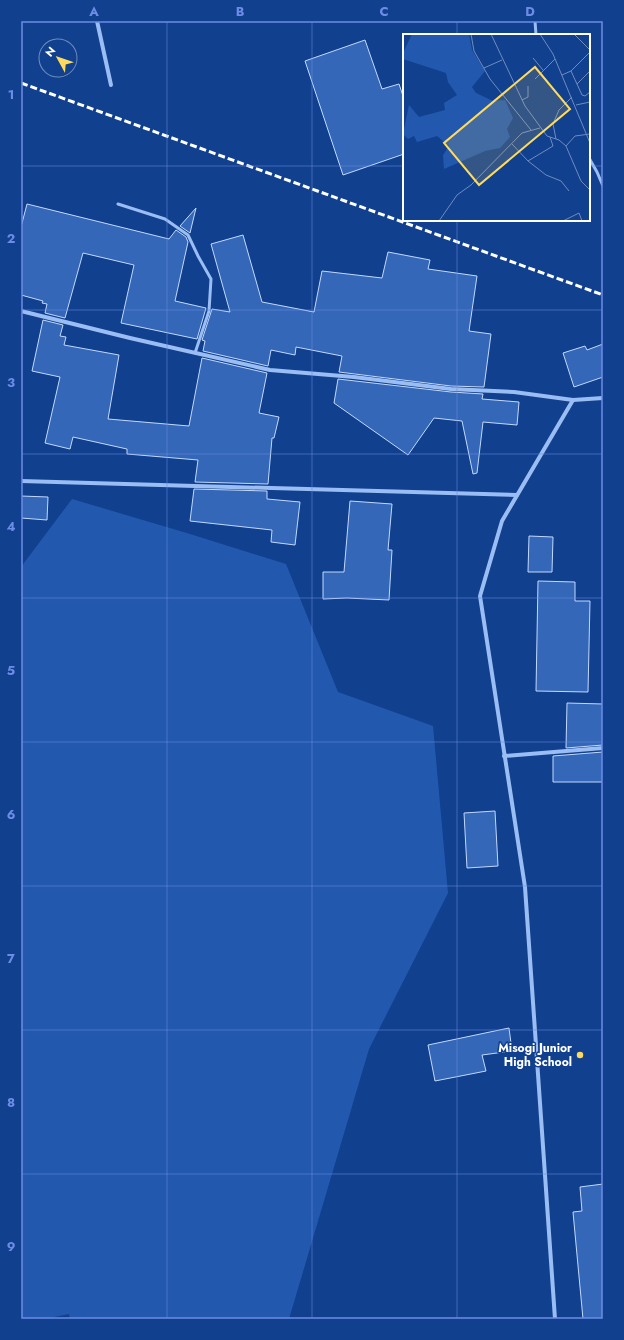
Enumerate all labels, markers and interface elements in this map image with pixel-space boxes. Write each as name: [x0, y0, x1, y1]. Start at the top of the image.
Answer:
text: A: [88, 2, 99, 21]
text: B: [236, 2, 245, 21]
text: C: [379, 2, 389, 21]
text: D: [525, 2, 535, 21]
inset map: [403, 34, 590, 221]
north arrow: [38, 38, 78, 78]
text: N: [41, 43, 59, 60]
text: 1: [8, 85, 14, 104]
text: 2: [7, 229, 15, 248]
text: 3: [7, 373, 15, 392]
text: 4: [6, 517, 16, 536]
text: 5: [7, 661, 15, 680]
text: 6: [7, 805, 16, 824]
text: 7: [7, 949, 15, 968]
place label: Misogi Junior High School: [498, 1039, 572, 1071]
marker: Misogi Junior High School: [575, 1050, 585, 1060]
text: 8: [7, 1093, 15, 1112]
text: 9: [7, 1237, 16, 1256]

